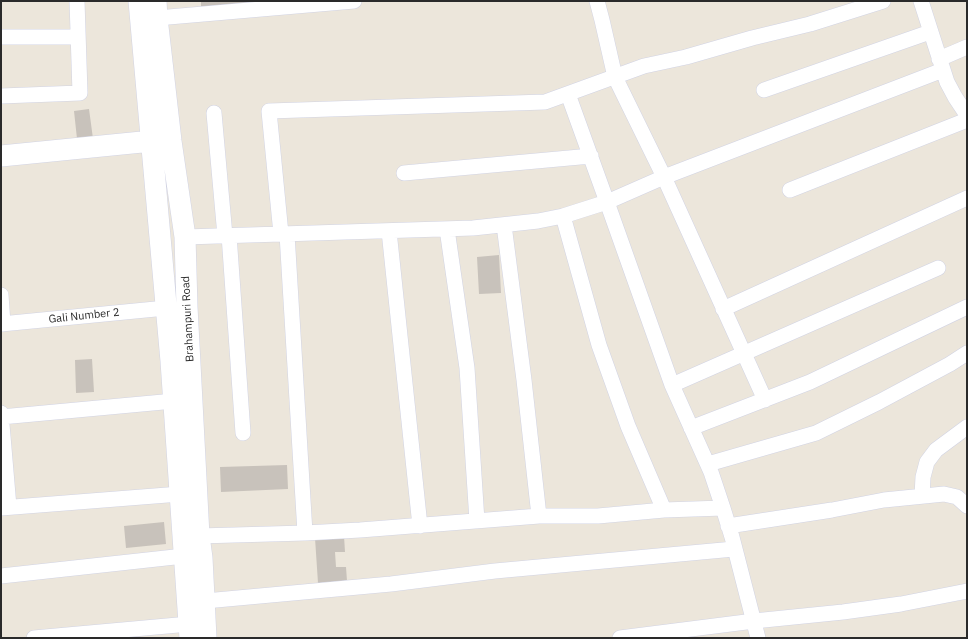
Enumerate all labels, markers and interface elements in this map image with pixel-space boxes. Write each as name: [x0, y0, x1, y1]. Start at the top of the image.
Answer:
street label: Brahampuri Road: [179, 276, 197, 362]
street label: Gali Number 2: [48, 306, 120, 326]

